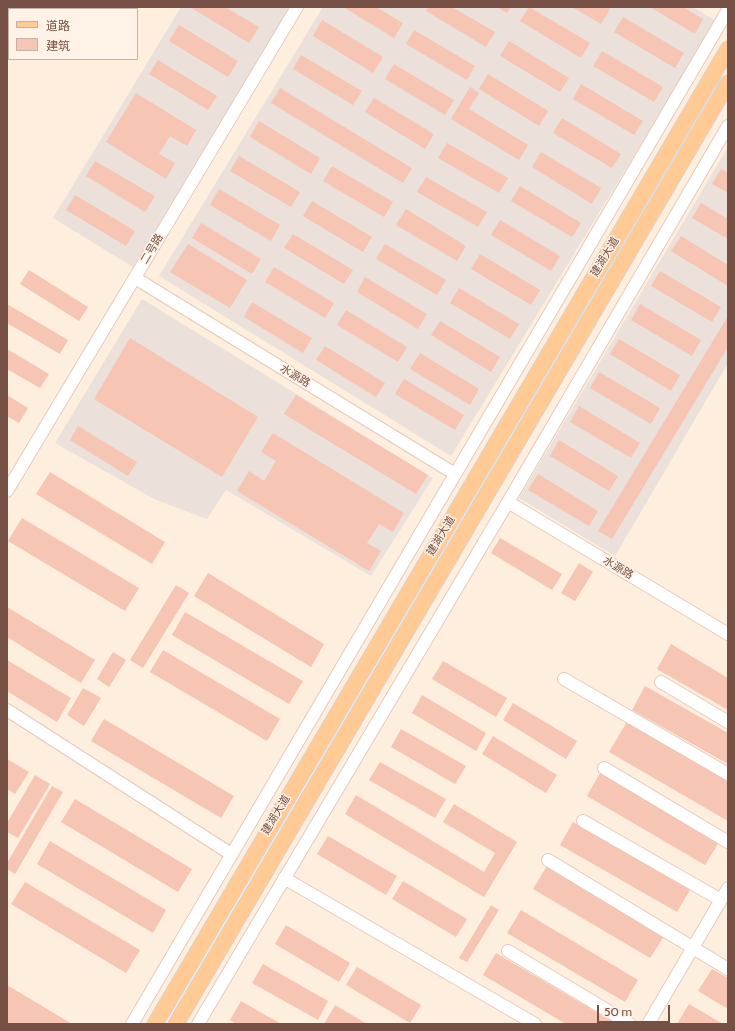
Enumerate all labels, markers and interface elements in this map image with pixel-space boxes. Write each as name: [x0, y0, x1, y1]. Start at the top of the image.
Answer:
legend: [8, 8, 138, 60]
text: 道路: [46, 18, 70, 33]
text: 建筑: [46, 38, 70, 53]
street label: 二号路: [138, 231, 166, 267]
street label: 建湖大道: [588, 235, 622, 279]
street label: 水源路: [277, 362, 313, 390]
street label: 建湖大道: [424, 514, 458, 558]
street label: 水源路: [600, 554, 636, 582]
street label: 建湖大道: [259, 793, 293, 837]
scale bar: [599, 997, 672, 1023]
text: 50 m: [604, 1004, 632, 1019]

